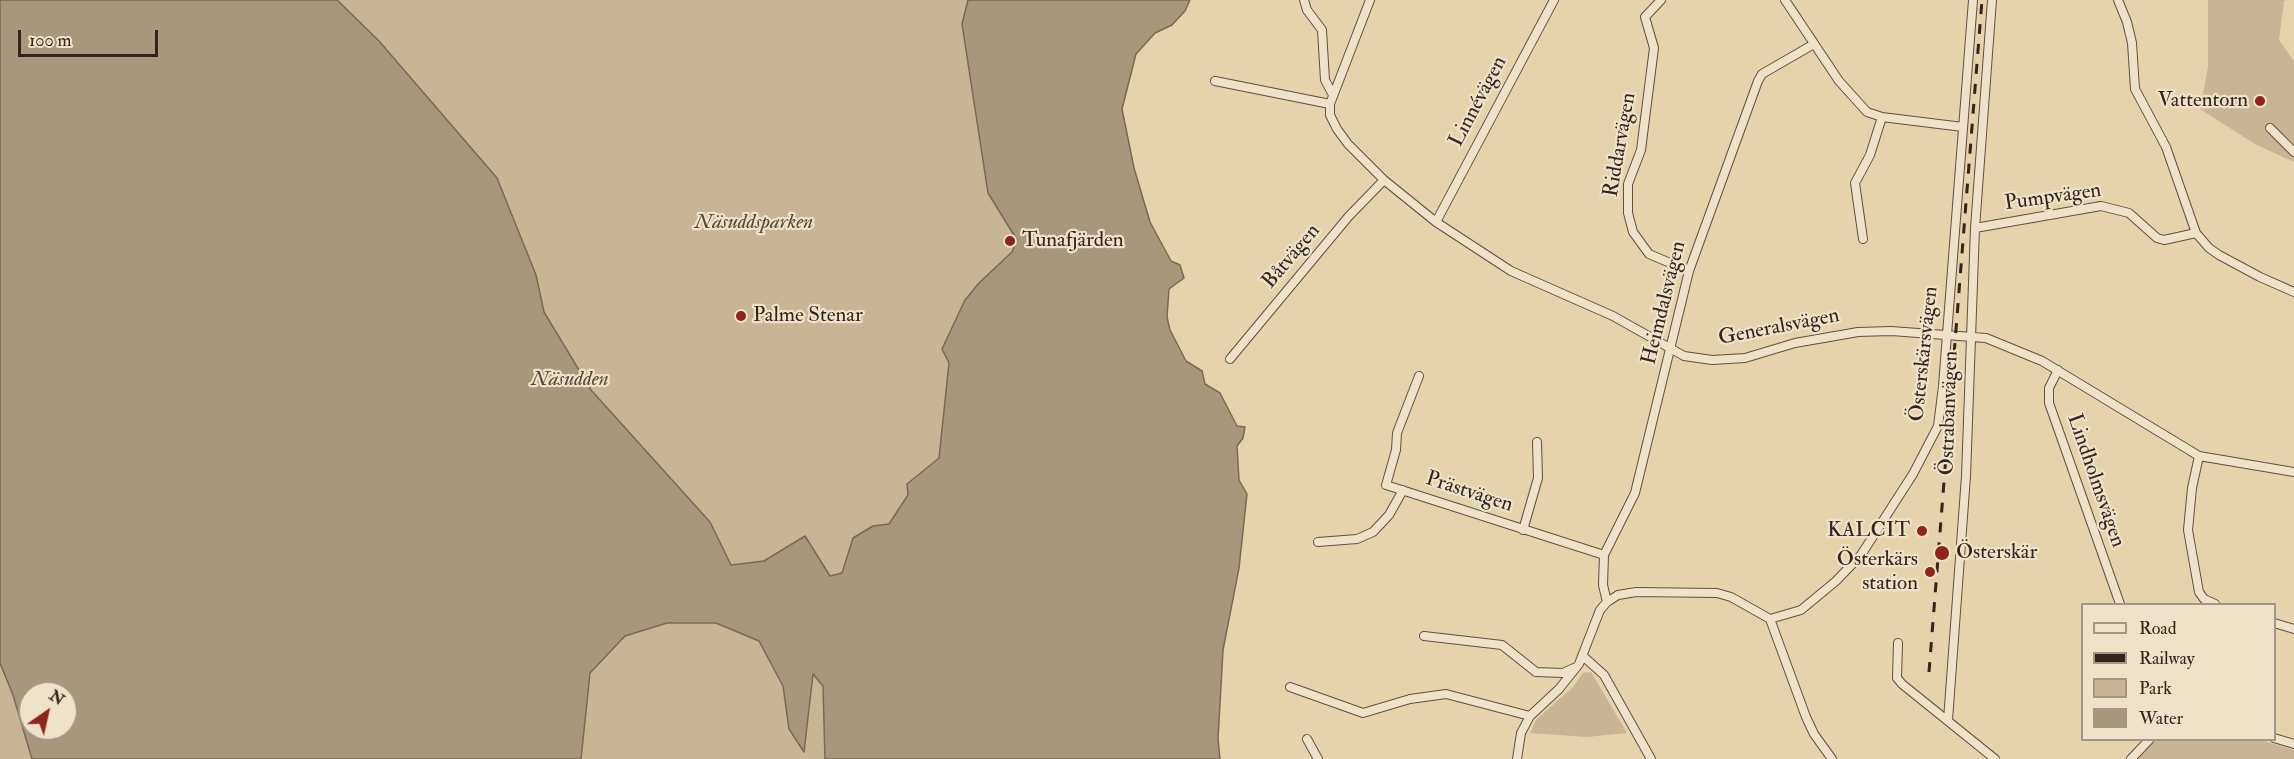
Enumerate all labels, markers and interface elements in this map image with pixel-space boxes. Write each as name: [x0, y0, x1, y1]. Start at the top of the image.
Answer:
scale bar: [21, 18, 160, 56]
text: 100 m: [29, 29, 72, 52]
street label: Linnévägen: [1445, 52, 1513, 152]
place label: Vattentorn: [2158, 88, 2248, 114]
street label: Riddarvägen: [1599, 91, 1643, 199]
marker: Vattentorn: [2253, 94, 2267, 108]
street label: Pumpvägen: [2003, 179, 2103, 217]
park label: Näsuddsparken: [695, 210, 813, 236]
street label: Båtvägen: [1258, 220, 1326, 294]
place label: Tunafjärden: [1022, 228, 1124, 254]
marker: Tunafjärden: [1003, 234, 1017, 248]
street label: Heimdalsvägen: [1637, 239, 1693, 367]
street label: Österskärsvägen: [1905, 285, 1945, 423]
place label: Palme Stenar: [753, 303, 863, 329]
street label: Generalsvägen: [1716, 304, 1842, 352]
marker: Palme Stenar: [734, 309, 748, 323]
street label: Östrabanvägen: [1935, 350, 1965, 476]
park label: Näsudden: [531, 367, 609, 393]
street label: Lindholmsvägen: [2060, 411, 2130, 551]
street label: Prästvägen: [1422, 467, 1516, 519]
place label: KALCIT: [1827, 518, 1910, 544]
marker: KALCIT: [1915, 524, 1929, 538]
place label: Österskär: [1956, 540, 2037, 566]
marker: Österskär: [1933, 544, 1951, 562]
place label: Österkärs station: [1837, 547, 1918, 597]
marker: Österkärs station: [1923, 565, 1937, 579]
legend: [2081, 603, 2276, 741]
text: Road: [2139, 617, 2177, 640]
text: Railway: [2139, 647, 2195, 670]
text: Park: [2139, 677, 2172, 700]
north arrow: [18, 681, 78, 741]
text: N: [45, 685, 68, 710]
text: Water: [2139, 707, 2183, 730]

